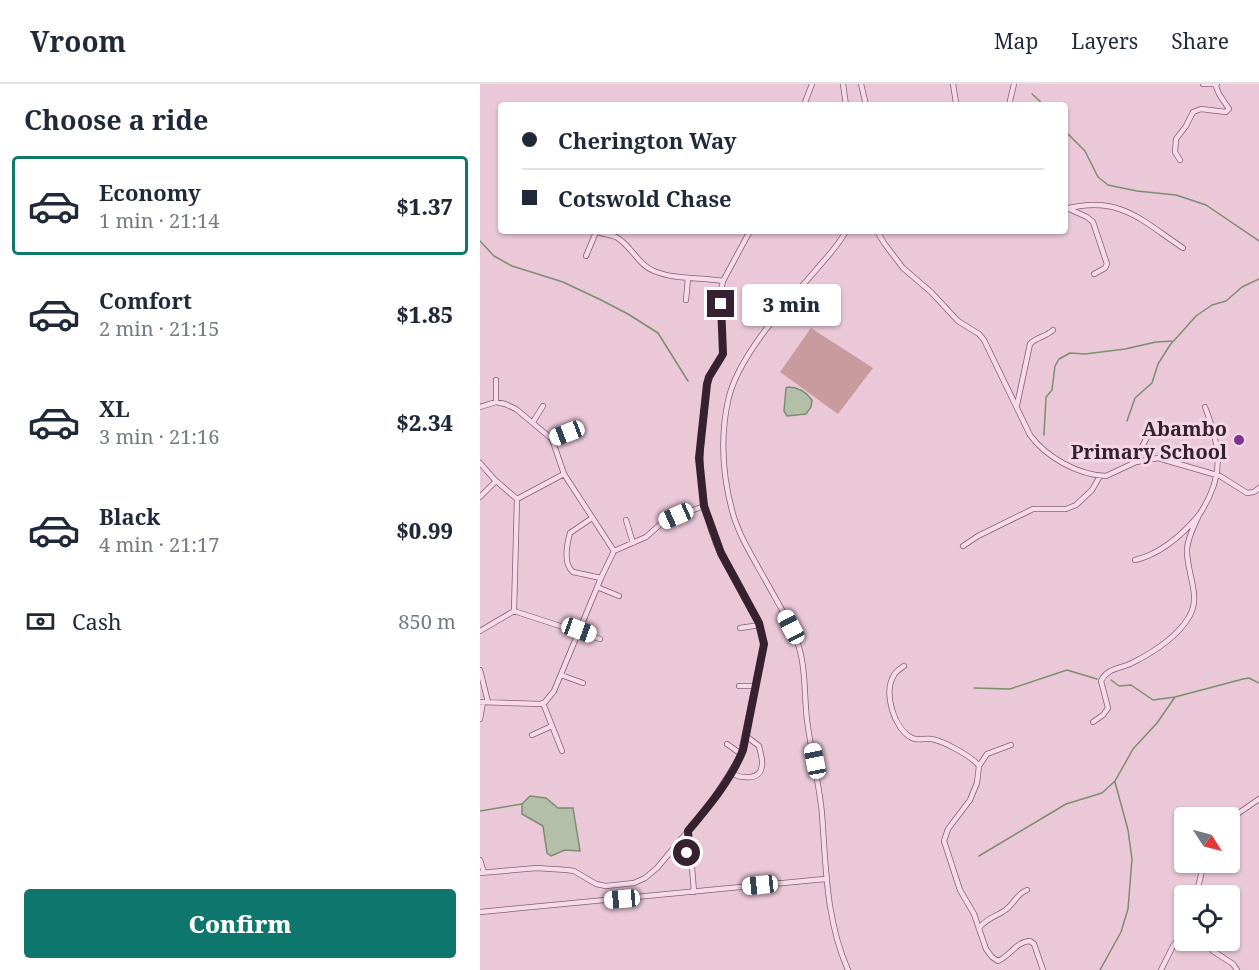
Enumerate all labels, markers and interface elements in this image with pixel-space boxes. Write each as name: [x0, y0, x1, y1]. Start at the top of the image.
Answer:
text: Vroom: [30, 22, 126, 60]
text: Map: [994, 27, 1038, 55]
text: Layers: [1071, 27, 1138, 55]
text: Share: [1171, 27, 1229, 55]
text: Choose a ride: [24, 101, 209, 138]
text: Cherington Way: [558, 125, 737, 155]
text: Economy: [99, 177, 201, 207]
icon: car: [27, 179, 81, 233]
text: Cotswold Chase: [558, 183, 732, 213]
text: $1.37: [396, 191, 453, 221]
text: 1 min · 21:14: [99, 207, 219, 234]
callout: 3 min: [742, 283, 841, 325]
text: Comfort: [99, 285, 192, 315]
icon: car: [27, 287, 81, 341]
route end: [707, 290, 734, 317]
text: 3 min: [763, 291, 820, 318]
text: $1.85: [396, 299, 453, 329]
text: 2 min · 21:15: [99, 315, 219, 342]
text: XL: [99, 393, 130, 423]
icon: car: [27, 395, 81, 449]
text: $2.34: [396, 407, 453, 437]
place label: Abambo Primary School: [1071, 415, 1227, 465]
car: [547, 418, 587, 448]
text: 3 min · 21:16: [99, 423, 219, 450]
marker: Abambo Primary School: [1232, 433, 1246, 447]
car: [656, 500, 696, 532]
text: Black: [99, 501, 160, 531]
icon: car: [27, 503, 81, 557]
text: $0.99: [396, 515, 453, 545]
text: 4 min · 21:17: [99, 531, 219, 558]
icon: cash: [24, 605, 57, 638]
text: Cash: [72, 606, 122, 636]
car: [775, 607, 807, 647]
text: 850 m: [398, 608, 456, 635]
car: [559, 615, 599, 645]
car: [803, 742, 827, 780]
north arrow: [1174, 807, 1240, 873]
map controls: [1174, 807, 1240, 951]
route start: [673, 839, 700, 866]
car: [741, 874, 779, 896]
button: locate: [1174, 885, 1240, 951]
car: [603, 888, 641, 910]
button: Confirm: [24, 889, 456, 958]

